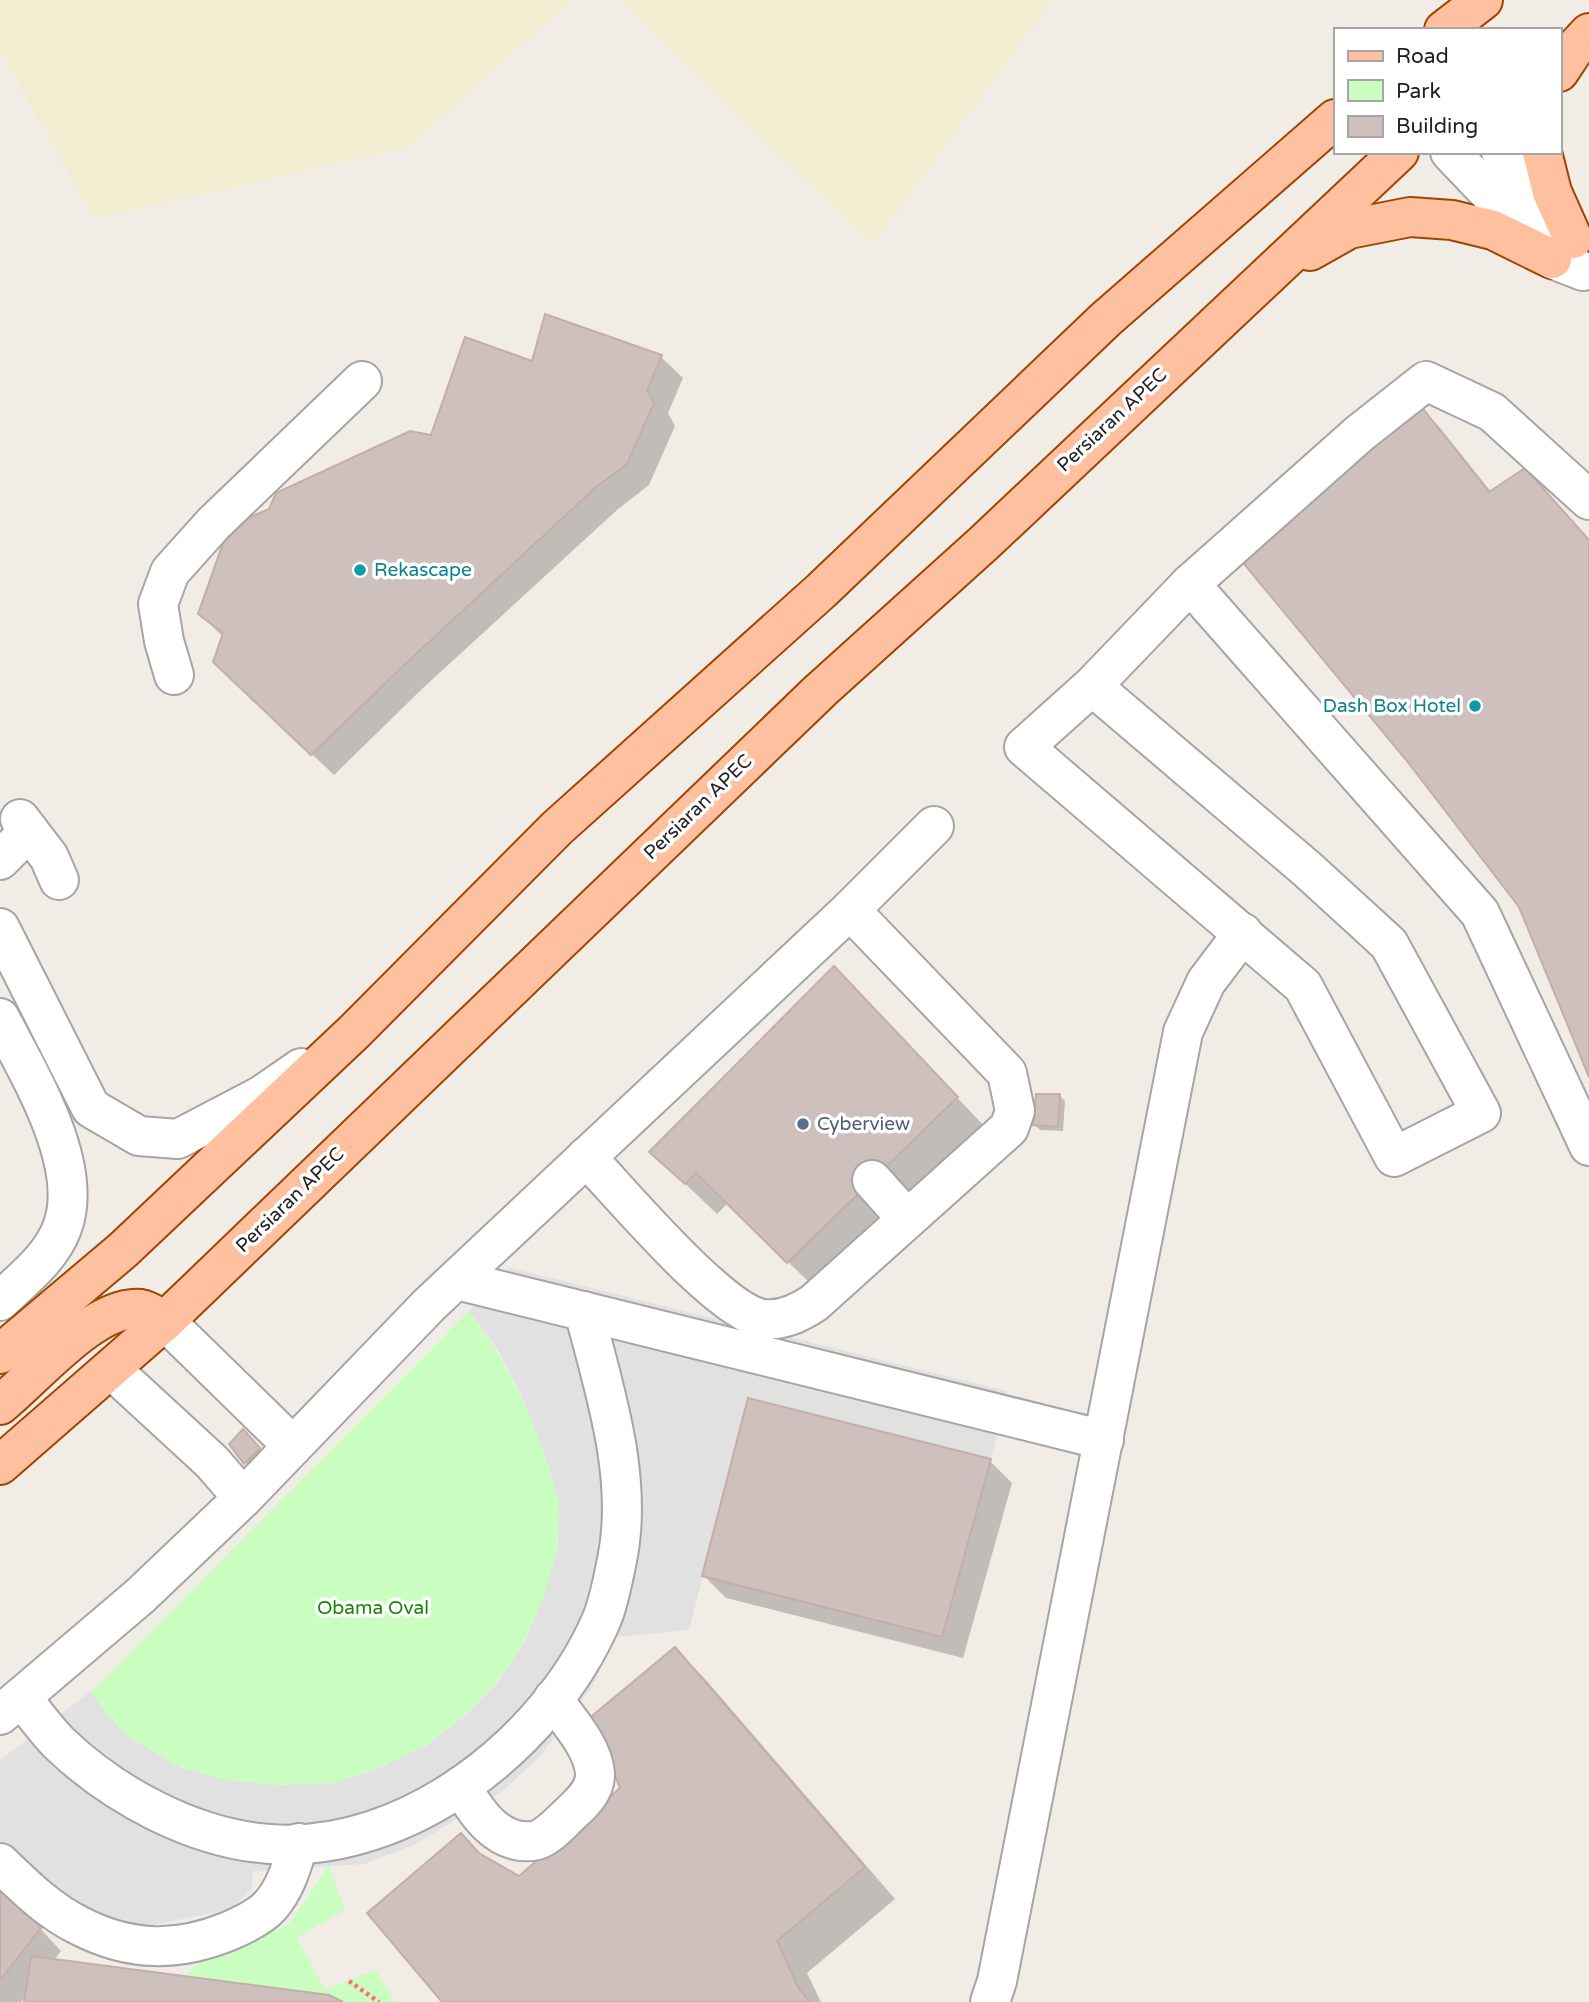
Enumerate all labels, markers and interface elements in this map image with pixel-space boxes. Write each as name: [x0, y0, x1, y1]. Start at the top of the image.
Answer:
legend: [1334, 28, 1561, 154]
text: Road: [1396, 44, 1449, 69]
text: Park: [1396, 79, 1441, 104]
text: Building: [1396, 114, 1478, 139]
street label: Persiaran APEC: [1053, 364, 1171, 476]
place label: Rekascape: [374, 559, 472, 581]
marker: Rekascape: [352, 562, 368, 578]
place label: Dash Box Hotel: [1323, 695, 1461, 717]
marker: Dash Box Hotel: [1467, 698, 1483, 714]
street label: Persiaran APEC: [639, 750, 757, 864]
place label: Cyberview: [817, 1113, 910, 1135]
marker: Cyberview: [795, 1116, 811, 1132]
street label: Persiaran APEC: [231, 1143, 349, 1257]
park label: Obama Oval: [317, 1597, 429, 1619]

